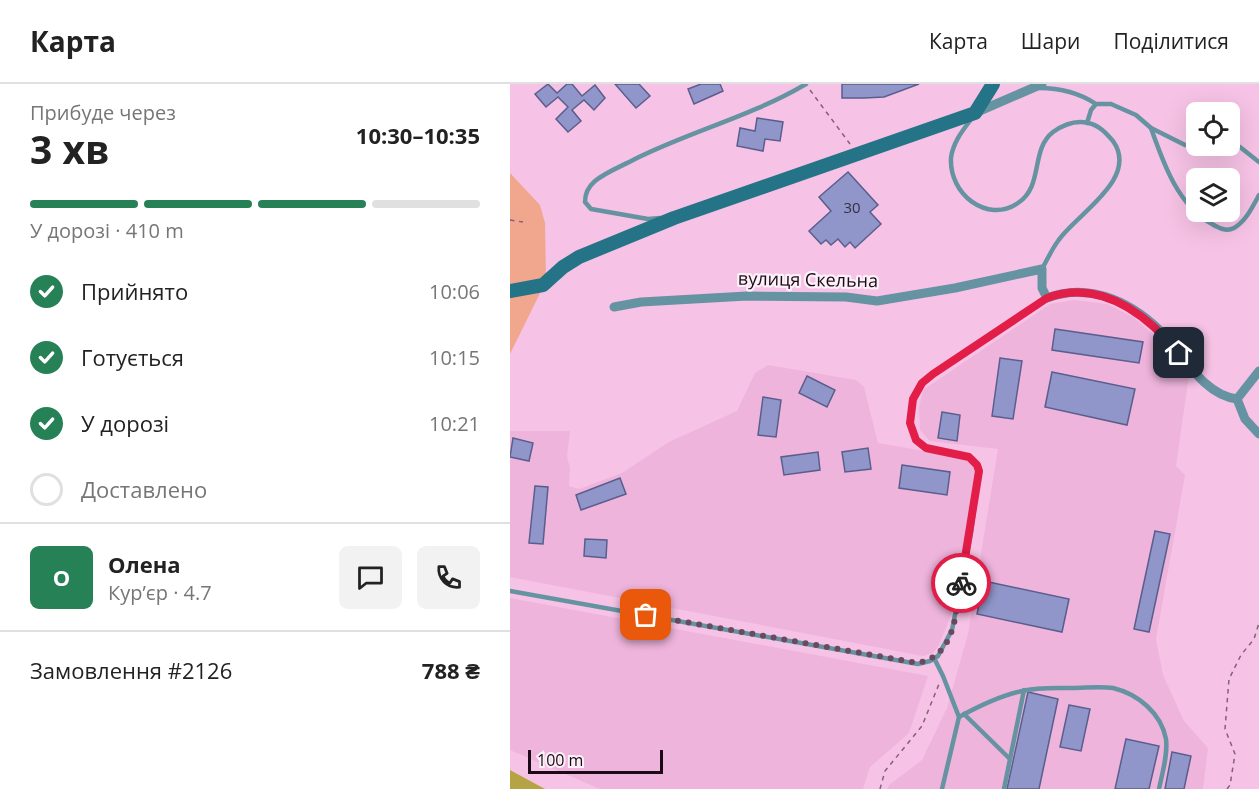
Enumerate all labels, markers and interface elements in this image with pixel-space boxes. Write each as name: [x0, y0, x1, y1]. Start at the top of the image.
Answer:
text: Карта: [30, 22, 116, 60]
text: Карта: [929, 27, 988, 55]
text: Шари: [1021, 27, 1080, 55]
text: Поділитися: [1113, 27, 1229, 55]
text: Прибуде через: [30, 99, 176, 126]
map controls: [1186, 102, 1240, 222]
button: locate: [1186, 102, 1240, 156]
text: 10:30–10:35: [356, 120, 480, 150]
text: 3 хв: [30, 122, 110, 175]
button: layers: [1186, 168, 1240, 222]
house number: 30: [843, 197, 861, 217]
text: У дорозі · 410 m: [30, 217, 184, 244]
street label: вулиця Скельна: [738, 266, 878, 292]
icon: check: [30, 275, 63, 308]
text: Прийнято: [81, 276, 188, 306]
text: 10:06: [429, 278, 480, 305]
pin: [1153, 327, 1204, 378]
icon: home: [1162, 336, 1195, 369]
icon: check: [30, 341, 63, 374]
text: Готується: [81, 342, 184, 372]
text: 10:15: [429, 344, 480, 371]
icon: check: [30, 407, 63, 440]
text: У дорозі: [81, 408, 169, 438]
text: 10:21: [429, 410, 480, 437]
text: Доставлено: [81, 474, 207, 504]
button: chat: [339, 546, 402, 609]
button: phone: [417, 546, 480, 609]
text: Олена: [108, 549, 181, 579]
courier: [931, 553, 991, 613]
text: О: [53, 562, 70, 592]
icon: bike: [945, 567, 978, 600]
text: Кур’єр · 4.7: [108, 579, 212, 606]
pin: [620, 589, 671, 640]
icon: bag: [629, 598, 662, 631]
text: Замовлення #2126: [30, 655, 232, 685]
text: 788 ₴: [422, 655, 480, 685]
scale bar: [528, 747, 663, 774]
text: 100 m: [537, 749, 583, 771]

